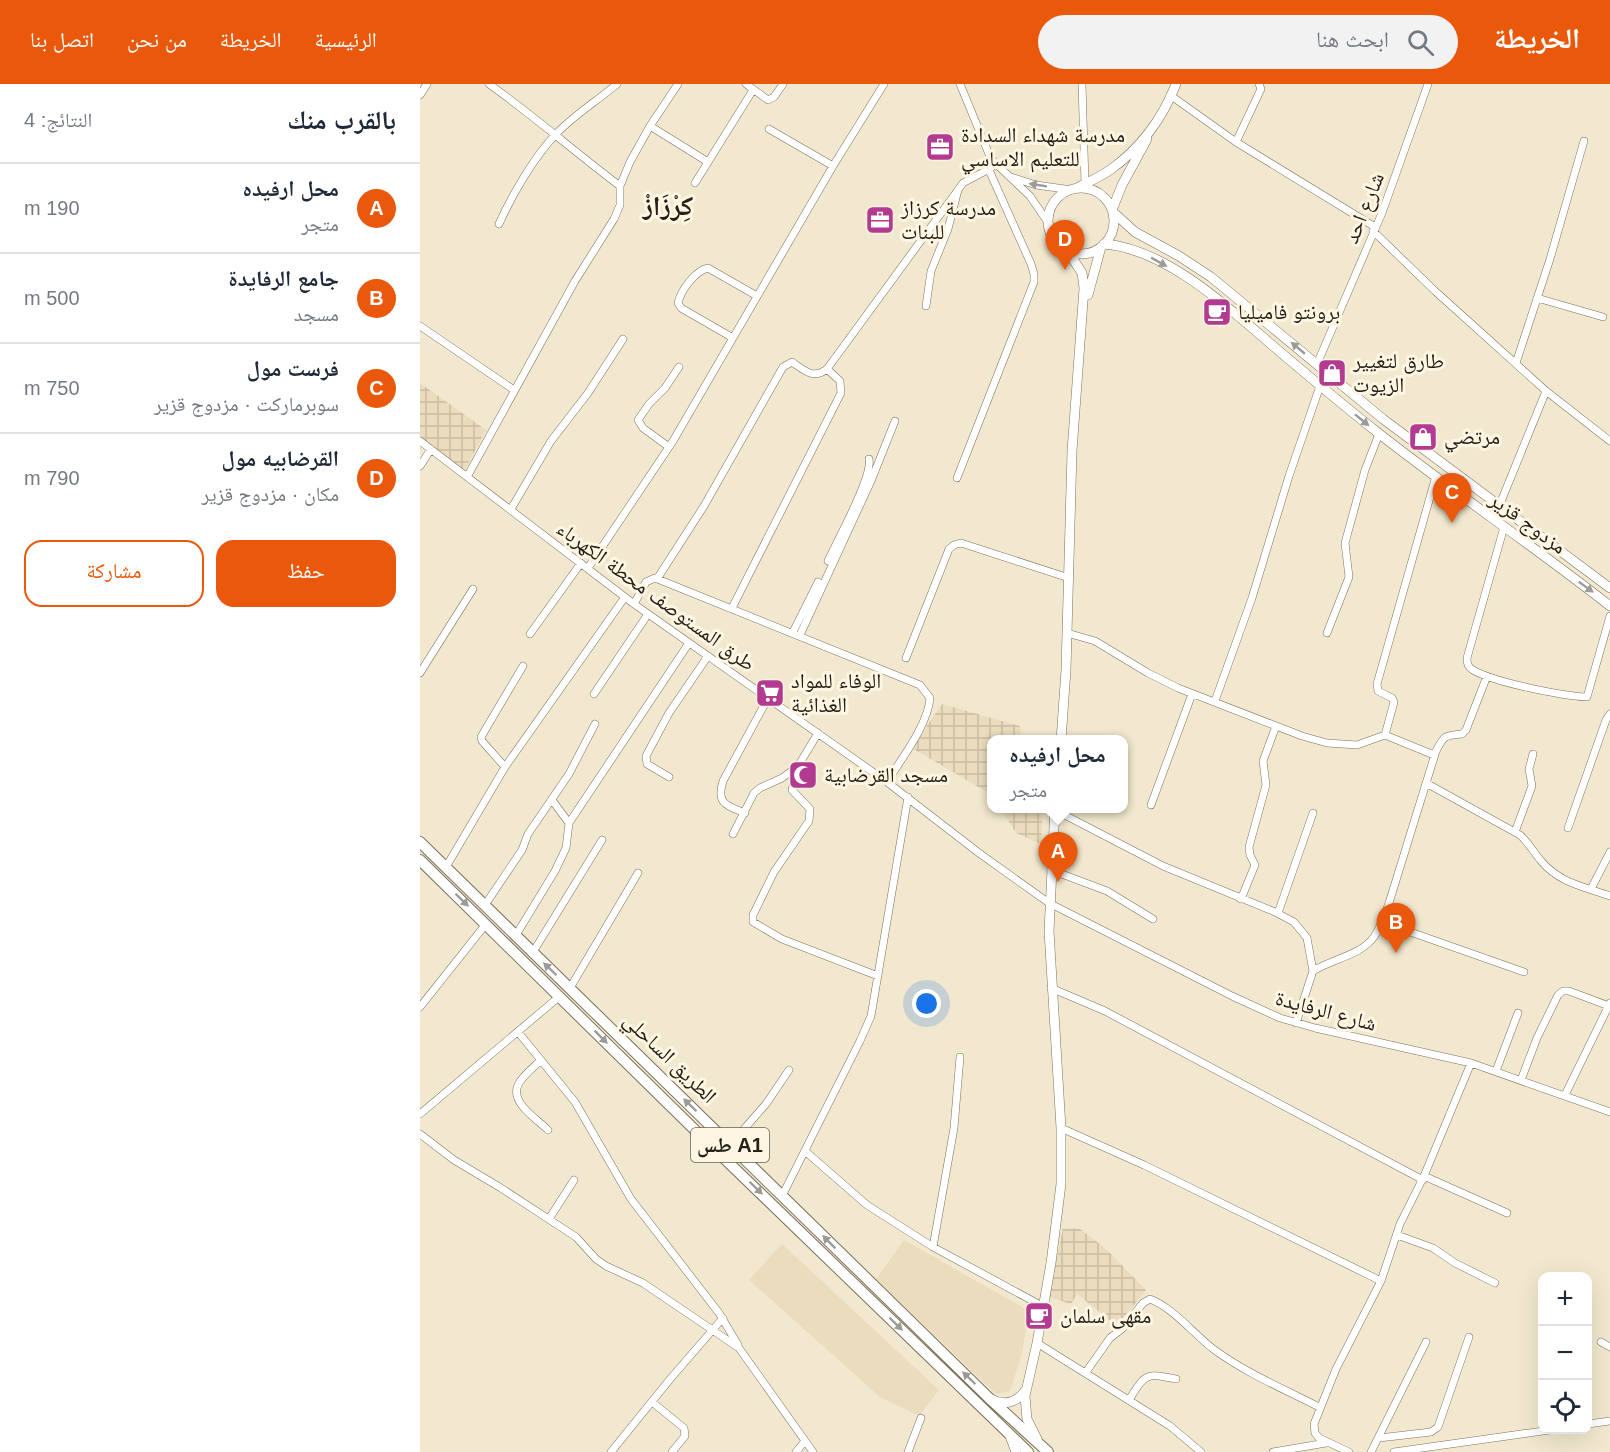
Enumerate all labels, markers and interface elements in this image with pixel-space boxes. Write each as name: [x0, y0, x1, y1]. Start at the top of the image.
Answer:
search box: [1038, 15, 1458, 69]
text: الخريطة: [1494, 23, 1580, 54]
icon: search: [1404, 26, 1437, 59]
text: ابحث هنا: [1316, 27, 1389, 52]
text: اتصل بنا: [30, 28, 94, 51]
text: من نحن: [127, 28, 187, 51]
text: الخريطة: [220, 28, 282, 51]
text: الرئيسية: [315, 28, 377, 51]
text: بالقرب منك: [287, 105, 396, 135]
text: النتائج: 4: [24, 109, 92, 131]
place label: مدرسة شهداء السدادة للتعليم الاساسي: [961, 123, 1125, 175]
office icon: مدرسة شهداء السدادة للتعليم الاساسي: [924, 131, 956, 163]
street label: شارع احد: [1339, 169, 1390, 247]
text: محل ارفيده: [243, 176, 339, 201]
one-way arrow: [1029, 180, 1048, 189]
district label: كِرْزَازْ: [642, 191, 693, 222]
place label: مدرسة كرزاز للبنات: [900, 196, 996, 244]
text: 190 m: [24, 197, 80, 219]
text: A: [369, 197, 384, 219]
office icon: مدرسة كرزاز للبنات: [864, 204, 896, 236]
text: متجر: [301, 213, 339, 235]
pin: D: [1046, 220, 1084, 270]
one-way arrow: [1151, 257, 1168, 267]
text: جامع الرفايدة: [228, 266, 339, 291]
text: 500 m: [24, 287, 80, 309]
text: B: [369, 287, 384, 309]
cafe icon: برونتو فاميليا: [1201, 296, 1233, 328]
place label: برونتو فاميليا: [1238, 300, 1340, 324]
text: مسجد: [294, 303, 339, 325]
one-way arrow: [1290, 341, 1306, 354]
place label: طارق لتغيير الزيوت: [1352, 349, 1444, 396]
text: فرست مول: [247, 356, 339, 381]
shop icon: طارق لتغيير الزيوت: [1316, 357, 1348, 389]
text: 750 m: [24, 377, 80, 399]
text: C: [369, 377, 384, 399]
text: سوبرماركت · مزدوج قزير: [154, 393, 339, 415]
one-way arrow: [1355, 414, 1370, 426]
shop icon: مرتضي: [1407, 421, 1439, 453]
place label: مرتضي: [1444, 425, 1500, 453]
text: القرضابيه مول: [221, 446, 339, 471]
text: 790 m: [24, 467, 80, 489]
text: D: [369, 467, 384, 489]
pin: C: [1432, 474, 1472, 523]
text: مكان · مزدوج قزير: [202, 483, 339, 505]
street label: مزدوج قزير: [1484, 487, 1571, 560]
street label: طرق المستوصف محطة الكهرباء: [552, 516, 760, 677]
button: مشاركة: [24, 540, 204, 607]
button: حفظ: [216, 540, 396, 607]
one-way arrow: [1578, 581, 1594, 593]
place label: الوفاء للمواد الغذائية: [791, 669, 881, 716]
supermarket icon: الوفاء للمواد الغذائية: [754, 677, 786, 709]
popup: [987, 735, 1128, 813]
text: محل ارفيده: [1009, 742, 1106, 767]
mosque icon: مسجد القرضابية: [787, 759, 819, 791]
place label: مسجد القرضابية: [824, 763, 948, 787]
text: متجر: [1009, 779, 1047, 801]
pin: A: [1038, 832, 1078, 882]
one-way arrow: [455, 893, 469, 907]
pin: B: [1376, 904, 1416, 953]
one-way arrow: [544, 963, 558, 977]
street label: شارع الرفايدة: [1273, 986, 1379, 1037]
your location: [912, 989, 941, 1018]
street label: الطريق الساحلي: [616, 1008, 721, 1111]
one-way arrow: [594, 1030, 608, 1044]
one-way arrow: [683, 1099, 697, 1113]
road number: طس A1: [691, 1128, 769, 1162]
one-way arrow: [748, 1181, 763, 1195]
one-way arrow: [822, 1235, 837, 1249]
map controls: [1538, 1272, 1592, 1434]
button: +: [1538, 1272, 1592, 1326]
cafe icon: مقهى سلمان: [1023, 1300, 1055, 1332]
place label: مقهى سلمان: [1060, 1304, 1151, 1329]
one-way arrow: [888, 1317, 903, 1331]
button: −: [1538, 1326, 1592, 1380]
one-way arrow: [961, 1371, 976, 1385]
button: locate: [1538, 1380, 1592, 1434]

